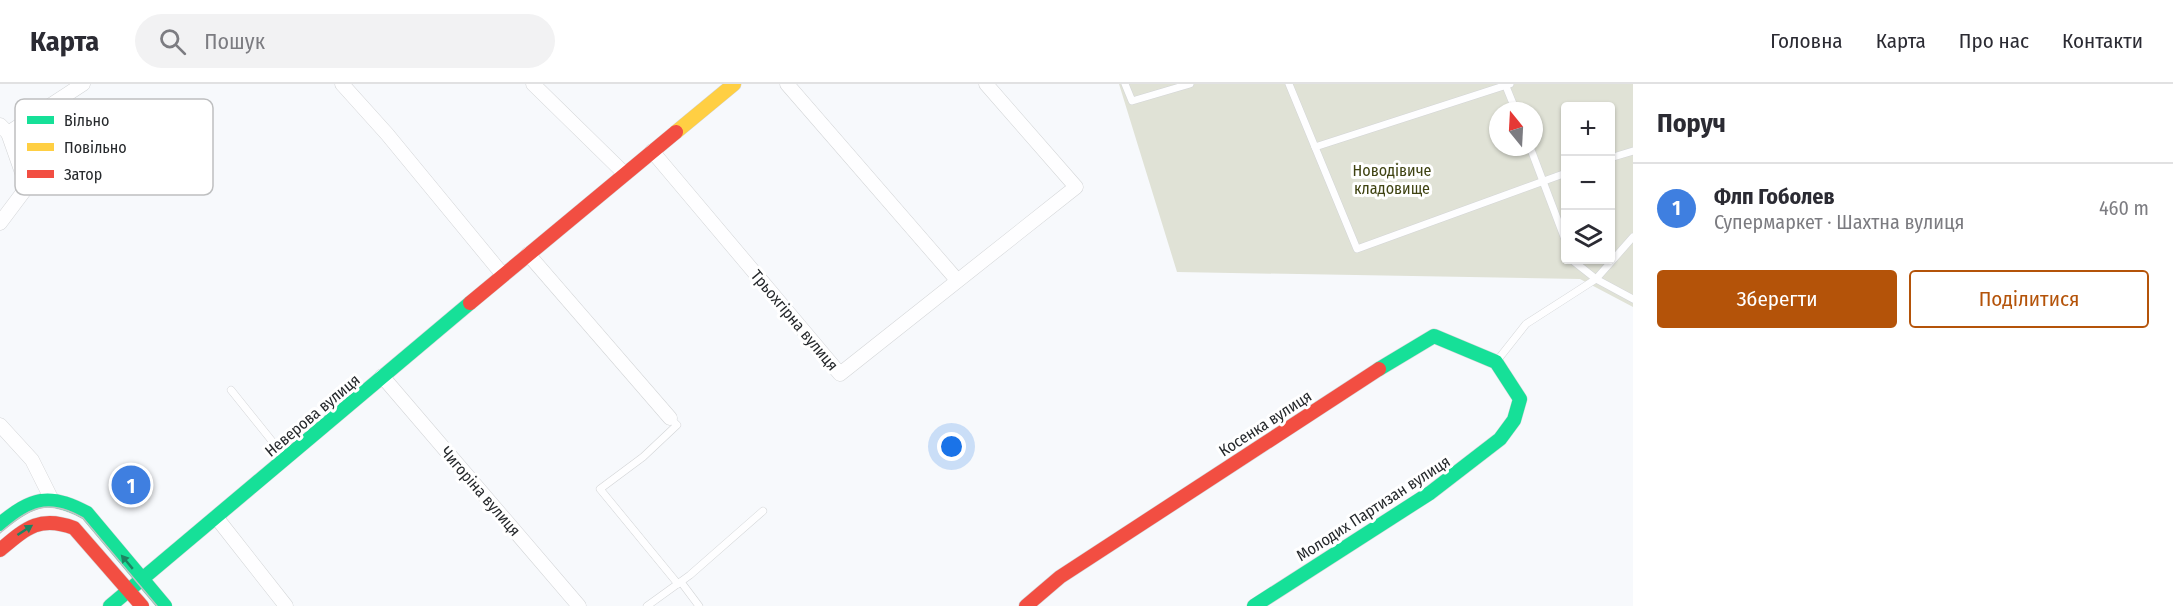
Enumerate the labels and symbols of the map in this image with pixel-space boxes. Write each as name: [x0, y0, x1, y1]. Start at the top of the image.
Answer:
legend: [15, 99, 213, 195]
north arrow: [1489, 102, 1543, 156]
text: Вільно: [64, 111, 109, 130]
text: Повільно: [64, 138, 127, 157]
park label: Новодівиче кладовище: [1353, 161, 1432, 198]
text: Затор: [64, 165, 102, 184]
street label: Трьохгірна вулиця: [747, 266, 842, 374]
street label: Неверова вулиця: [261, 370, 364, 461]
street label: Косенка вулиця: [1215, 386, 1315, 460]
your location: [937, 432, 966, 461]
street label: Чигоріна вулиця: [437, 443, 525, 540]
street label: Молодих Партизан вулиця: [1293, 452, 1454, 565]
pin: 1: [112, 462, 150, 508]
one-way arrow: [17, 525, 33, 536]
one-way arrow: [121, 554, 134, 570]

